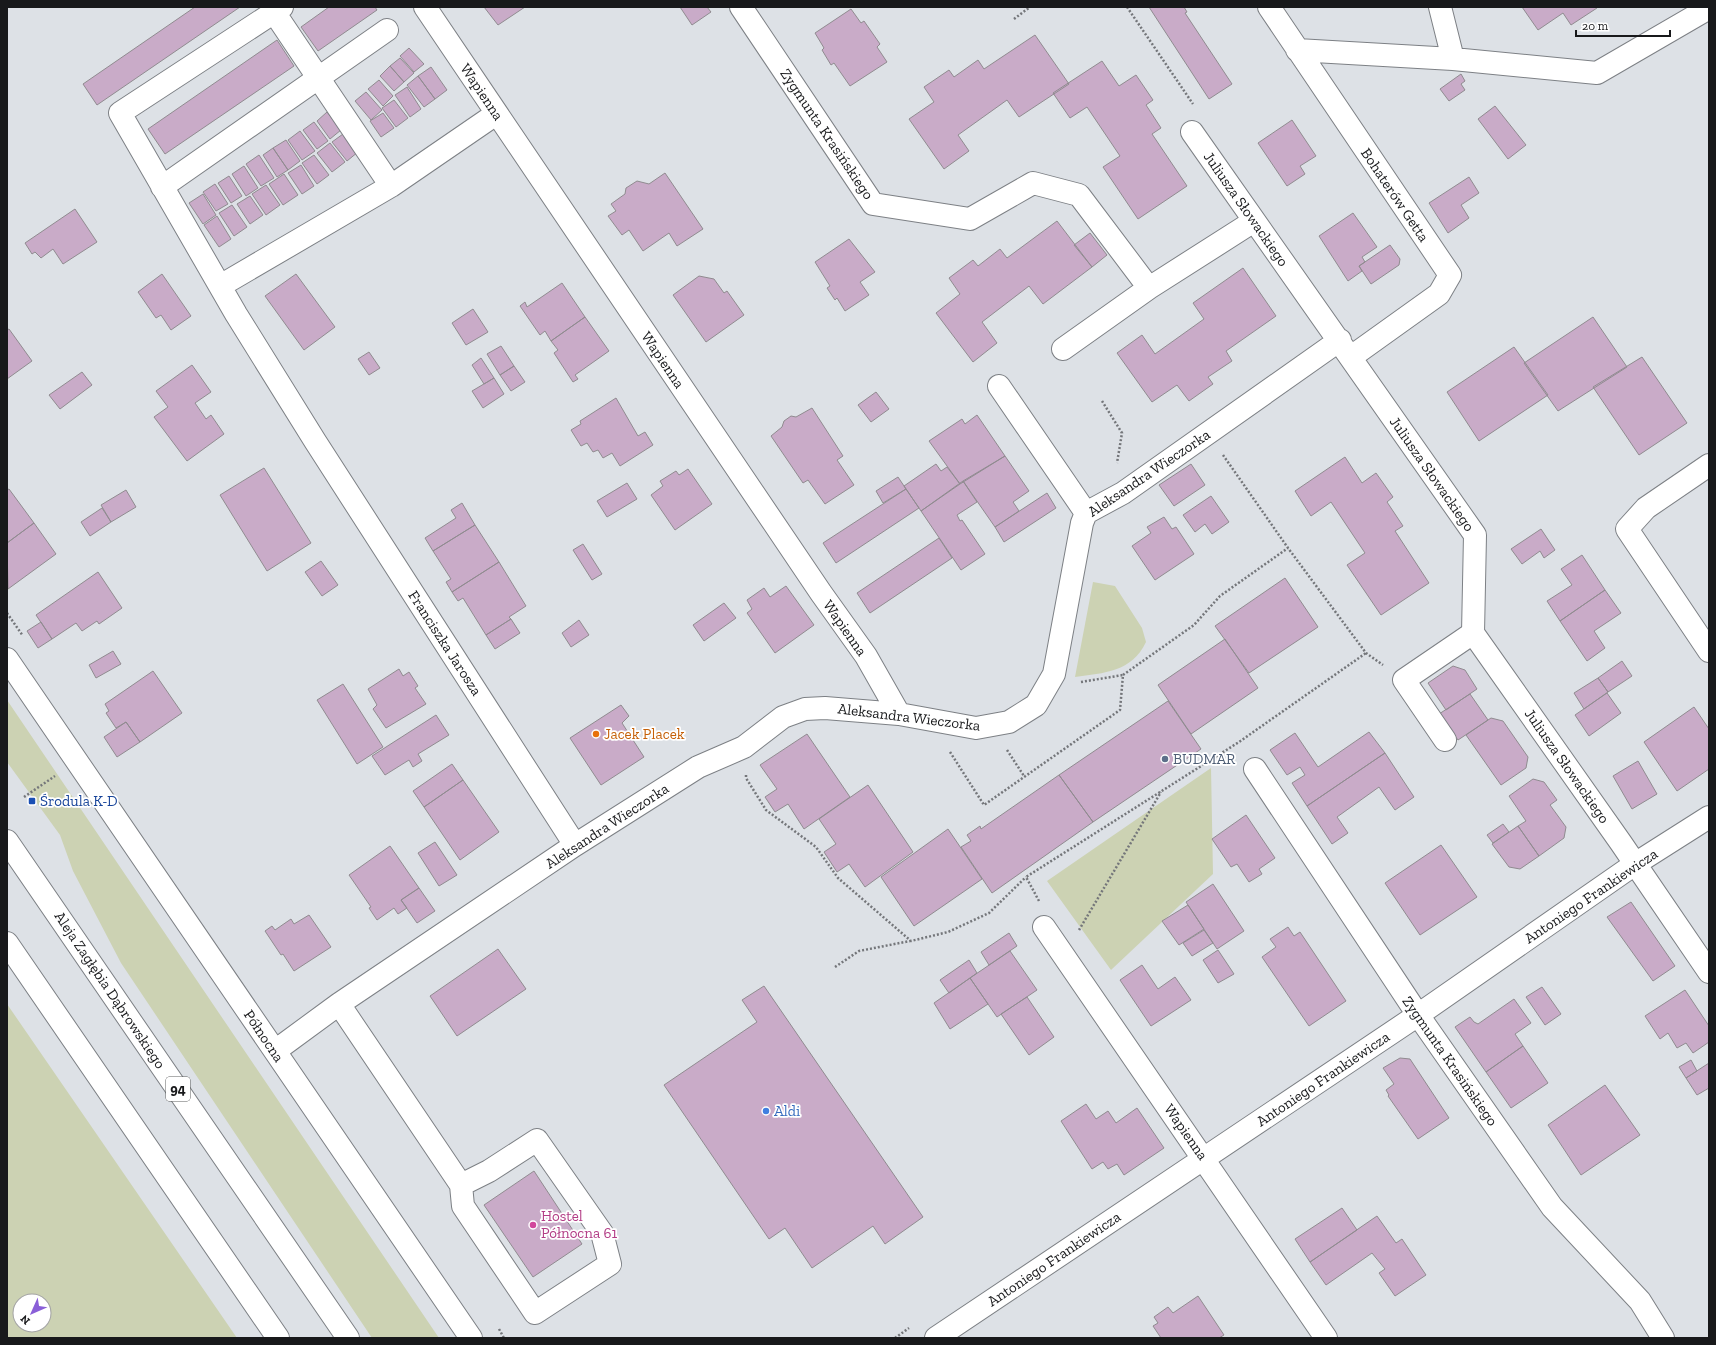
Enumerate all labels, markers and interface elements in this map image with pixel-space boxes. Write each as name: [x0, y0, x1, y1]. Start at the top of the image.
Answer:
scale bar: [1576, 12, 1670, 38]
text: 20 m: [1582, 19, 1609, 33]
street label: Wapienna: [456, 60, 508, 124]
street label: Zygmunta Krasińskiego: [776, 65, 878, 203]
street label: Bohaterów Getta: [1357, 145, 1433, 245]
street label: Juliusza Słowackiego: [1200, 148, 1293, 270]
street label: Wapienna: [637, 328, 689, 392]
street label: Juliusza Słowackiego: [1386, 413, 1479, 535]
street label: Aleksandra Wieczorka: [1084, 425, 1214, 521]
street label: Franciszka Jarosza: [404, 587, 486, 699]
street label: Wapienna: [819, 596, 871, 660]
street label: Aleksandra Wieczorka: [837, 699, 981, 735]
street label: Juliusza Słowackiego: [1521, 705, 1614, 827]
place label: Jacek Placek: [604, 725, 685, 743]
marker: Jacek Placek: [591, 729, 601, 739]
place label: BUDMAR: [1173, 750, 1236, 768]
marker: BUDMAR: [1160, 754, 1170, 764]
street label: Aleksandra Wieczorka: [542, 779, 672, 873]
place label: Środula K-D: [40, 792, 118, 810]
marker: Środula K-D: [27, 796, 37, 806]
street label: Antoniego Frankiewicza: [1521, 845, 1661, 947]
street label: Aleja Zagłębia Dąbrowskiego: [51, 908, 170, 1072]
street label: Zygmunta Krasińskiego: [1398, 993, 1502, 1130]
street label: Północna: [240, 1006, 288, 1066]
street label: Antoniego Frankiewicza: [1253, 1028, 1393, 1130]
road number: 94: [166, 1077, 190, 1101]
street label: Wapienna: [1160, 1100, 1212, 1164]
place label: Aldi: [774, 1102, 800, 1120]
marker: Aldi: [761, 1106, 771, 1116]
place label: Hostel Północna 61: [541, 1207, 618, 1242]
street label: Antoniego Frankiewicza: [984, 1208, 1124, 1310]
marker: Hostel Północna 61: [528, 1220, 538, 1230]
north arrow: [12, 1293, 52, 1333]
text: N: [17, 1312, 33, 1327]

